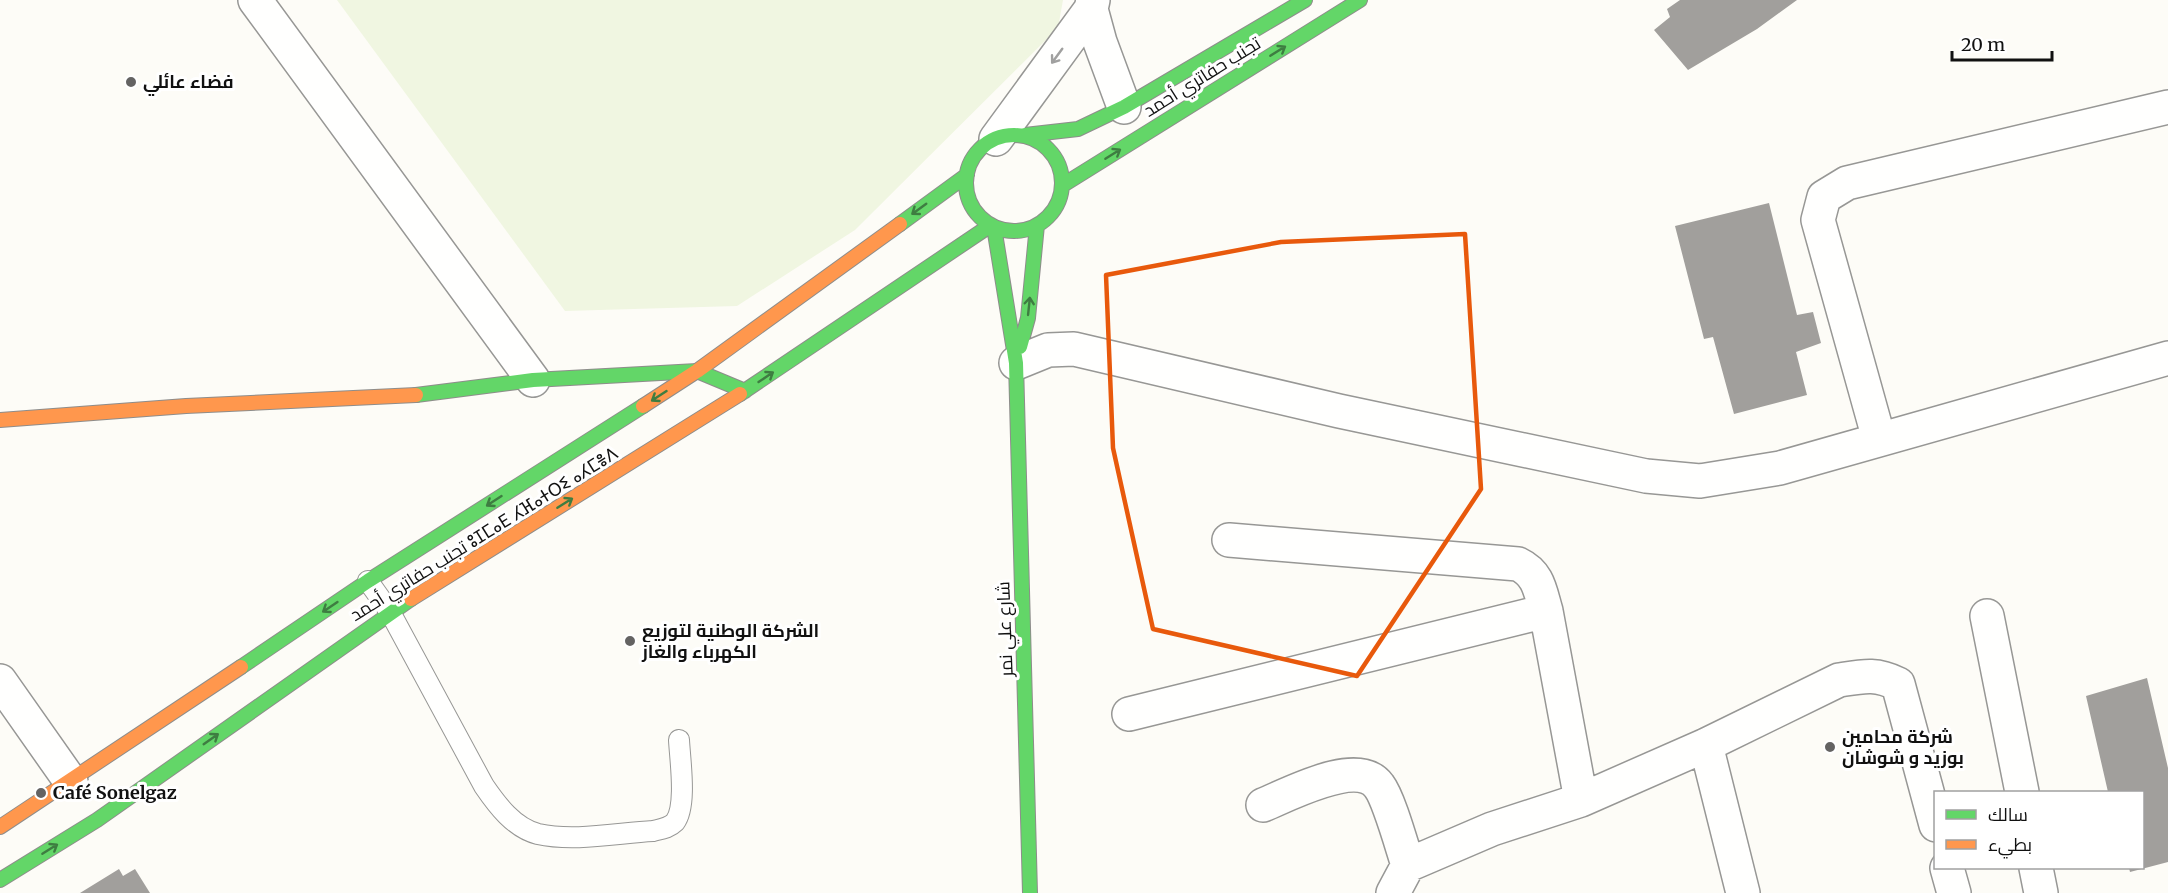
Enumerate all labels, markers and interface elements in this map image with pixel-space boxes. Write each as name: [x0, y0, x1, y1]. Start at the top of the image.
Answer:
scale bar: [1952, 24, 2052, 62]
street label: تجنب حفاتري أحمد: [1139, 31, 1266, 124]
text: 20 m: [1961, 33, 2005, 56]
one-way arrow: [1269, 45, 1286, 57]
one-way arrow: [1051, 48, 1063, 64]
place label: فضاء عائلي: [143, 70, 234, 97]
marker: فضاء عائلي: [124, 75, 138, 89]
one-way arrow: [1104, 148, 1121, 161]
one-way arrow: [912, 203, 928, 215]
one-way arrow: [1024, 297, 1035, 317]
one-way arrow: [757, 371, 774, 383]
one-way arrow: [651, 390, 668, 402]
street label: تجنب حفاتري أحمد ⵓⵊⵎⴰⴹ ⵃⴼⴰⵜⵔⵉ ⴰⵃⵎⴻⴷ: [345, 441, 624, 629]
one-way arrow: [486, 495, 503, 507]
one-way arrow: [556, 497, 573, 509]
street label: شارع علي نمر: [991, 581, 1021, 678]
one-way arrow: [323, 601, 339, 613]
place label: الشركة الوطنية لتوزيع الكهرباء والغاز: [641, 619, 819, 663]
marker: الشركة الوطنية لتوزيع الكهرباء والغاز: [623, 634, 637, 648]
place label: شركة محامين بوزيد و شوشان: [1842, 725, 1964, 769]
one-way arrow: [202, 733, 218, 745]
marker: شركة محامين بوزيد و شوشان: [1823, 740, 1837, 754]
place label: Café Sonelgaz: [53, 781, 177, 804]
marker: Café Sonelgaz: [34, 786, 48, 800]
legend: [1934, 791, 2144, 869]
text: سالك: [1988, 803, 2028, 826]
text: بطيء: [1988, 833, 2032, 859]
one-way arrow: [41, 843, 58, 855]

